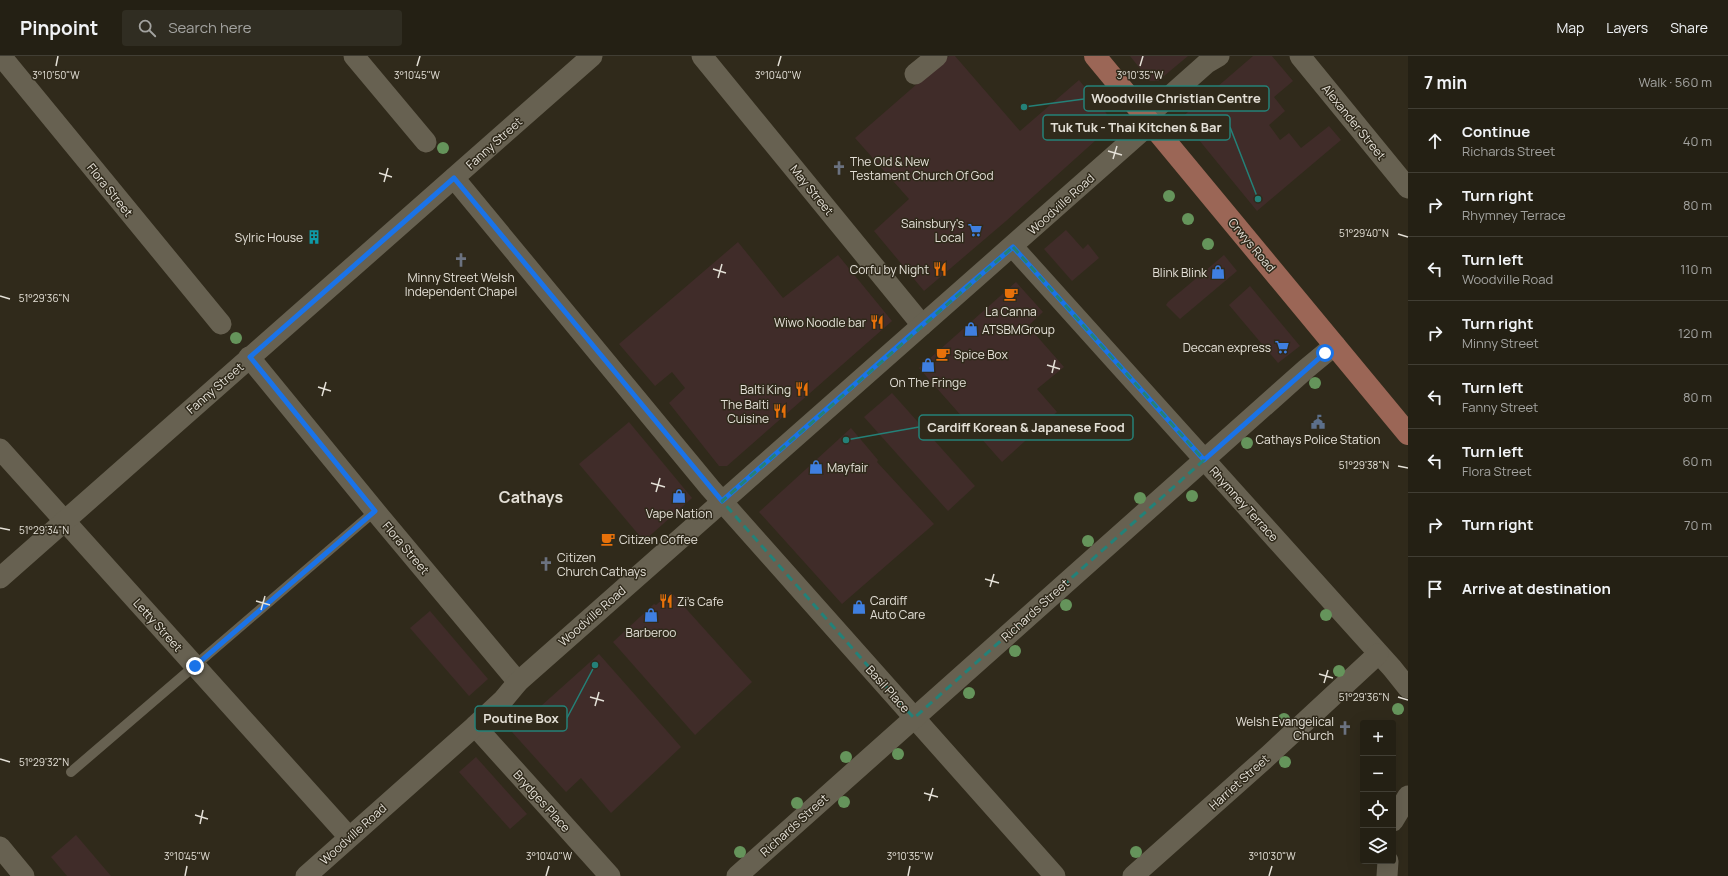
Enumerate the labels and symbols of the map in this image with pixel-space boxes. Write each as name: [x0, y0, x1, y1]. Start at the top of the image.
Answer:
text: 3°10'50"W: [32, 68, 80, 82]
text: 3°10'45"W: [394, 68, 441, 82]
text: 3°10'40"W: [755, 68, 802, 82]
text: 3°10'35"W: [1117, 68, 1164, 82]
street label: Alexander Street: [1318, 80, 1390, 164]
callout: Woodville Christian Centre: [1084, 86, 1269, 111]
text: Woodville Christian Centre: [1091, 89, 1261, 107]
street label: Fanny Street: [462, 113, 526, 173]
callout: Tuk Tuk - Thai Kitchen & Bar: [1043, 115, 1230, 140]
text: Tuk Tuk - Thai Kitchen & Bar: [1050, 118, 1222, 136]
place label: The Old & New Testament Church Of God: [850, 153, 994, 184]
street label: Flora Street: [83, 160, 137, 220]
church icon: The Old & New Testament Church Of God: [831, 160, 847, 176]
street label: May Street: [786, 161, 838, 219]
street label: Woodville Road: [1024, 170, 1098, 238]
street label: Crwys Road: [1224, 214, 1280, 276]
place label: Sainsbury's Local: [901, 215, 964, 246]
supermarket icon: Sainsbury's Local: [967, 222, 983, 238]
text: 51°29'40"N: [1339, 226, 1389, 240]
place label: Sylric House: [235, 229, 303, 246]
building icon: Sylric House: [306, 229, 322, 245]
church icon: Minny Street Welsh Independent Chapel: [453, 252, 469, 268]
place label: Corfu by Night: [850, 261, 929, 278]
restaurant icon: Corfu by Night: [932, 261, 948, 277]
place label: Blink Blink: [1153, 264, 1208, 281]
shop icon: Blink Blink: [1210, 264, 1226, 280]
place label: Minny Street Welsh Independent Chapel: [405, 269, 517, 300]
cafe icon: La Canna: [1003, 286, 1019, 302]
text: 51°29'36"N: [19, 291, 70, 305]
place label: La Canna: [985, 303, 1037, 320]
place label: Wiwo Noodle bar: [774, 314, 867, 331]
restaurant icon: Wiwo Noodle bar: [869, 314, 885, 330]
shop icon: ATSBMGroup: [963, 321, 979, 337]
place label: ATSBMGroup: [982, 321, 1055, 338]
place label: Deccan express: [1183, 339, 1271, 356]
supermarket icon: Deccan express: [1274, 339, 1290, 355]
route start: [1316, 344, 1334, 362]
cafe icon: Spice Box: [935, 346, 951, 362]
place label: Spice Box: [954, 346, 1009, 363]
shop icon: On The Fringe: [920, 357, 936, 373]
street label: Fanny Street: [183, 358, 247, 418]
place label: On The Fringe: [890, 374, 966, 391]
place label: Balti King: [740, 381, 791, 398]
restaurant icon: Balti King: [794, 381, 810, 397]
place label: The Balti Cuisine: [721, 396, 769, 427]
restaurant icon: The Balti Cuisine: [772, 403, 788, 419]
public building icon: Cathays Police Station: [1310, 414, 1326, 430]
callout: Cardiff Korean & Japanese Food: [919, 415, 1133, 440]
text: Cardiff Korean & Japanese Food: [927, 418, 1125, 436]
place label: Cathays Police Station: [1255, 431, 1381, 448]
text: 51°29'38"N: [1339, 458, 1389, 472]
shop icon: Mayfair: [808, 459, 824, 475]
place label: Mayfair: [827, 459, 869, 476]
street label: Rhymney Terrace: [1206, 463, 1282, 545]
district label: Cathays: [499, 486, 563, 508]
shop icon: Vape Nation: [671, 488, 687, 504]
place label: Vape Nation: [646, 505, 712, 522]
street label: Flora Street: [379, 518, 433, 578]
text: 51°29'34"N: [19, 523, 69, 537]
cafe icon: Citizen Coffee: [600, 531, 616, 547]
place label: Citizen Coffee: [619, 531, 698, 548]
place label: Citizen Church Cathays: [557, 549, 646, 580]
church icon: Citizen Church Cathays: [538, 556, 554, 572]
street label: Richards Street: [997, 575, 1073, 645]
street label: Woodville Road: [555, 582, 629, 650]
place label: Cardiff Auto Care: [870, 592, 925, 623]
restaurant icon: Zi's Cafe: [658, 593, 674, 609]
place label: Zi's Cafe: [677, 593, 724, 610]
street label: Letty Street: [130, 595, 187, 655]
shop icon: Cardiff Auto Care: [851, 599, 867, 615]
shop icon: Barberoo: [643, 607, 659, 623]
place label: Barberoo: [626, 624, 676, 641]
route end: [186, 657, 204, 675]
street label: Basil Place: [862, 662, 914, 716]
text: 51°29'36"N: [1339, 690, 1390, 704]
callout: Poutine Box: [475, 706, 567, 731]
text: Poutine Box: [483, 709, 559, 727]
place label: Welsh Evangelical Church: [1236, 713, 1334, 744]
church icon: Welsh Evangelical Church: [1337, 720, 1353, 736]
street label: Harriet Street: [1205, 750, 1273, 814]
text: 51°29'32"N: [19, 755, 69, 769]
street label: Brydges Place: [510, 766, 574, 836]
street label: Richards Street: [756, 790, 832, 860]
street label: Woodville Road: [316, 800, 390, 868]
text: 3°10'45"W: [164, 849, 211, 863]
text: 3°10'40"W: [526, 849, 573, 863]
text: 3°10'35"W: [887, 849, 934, 863]
text: 3°10'30"W: [1248, 849, 1296, 863]

